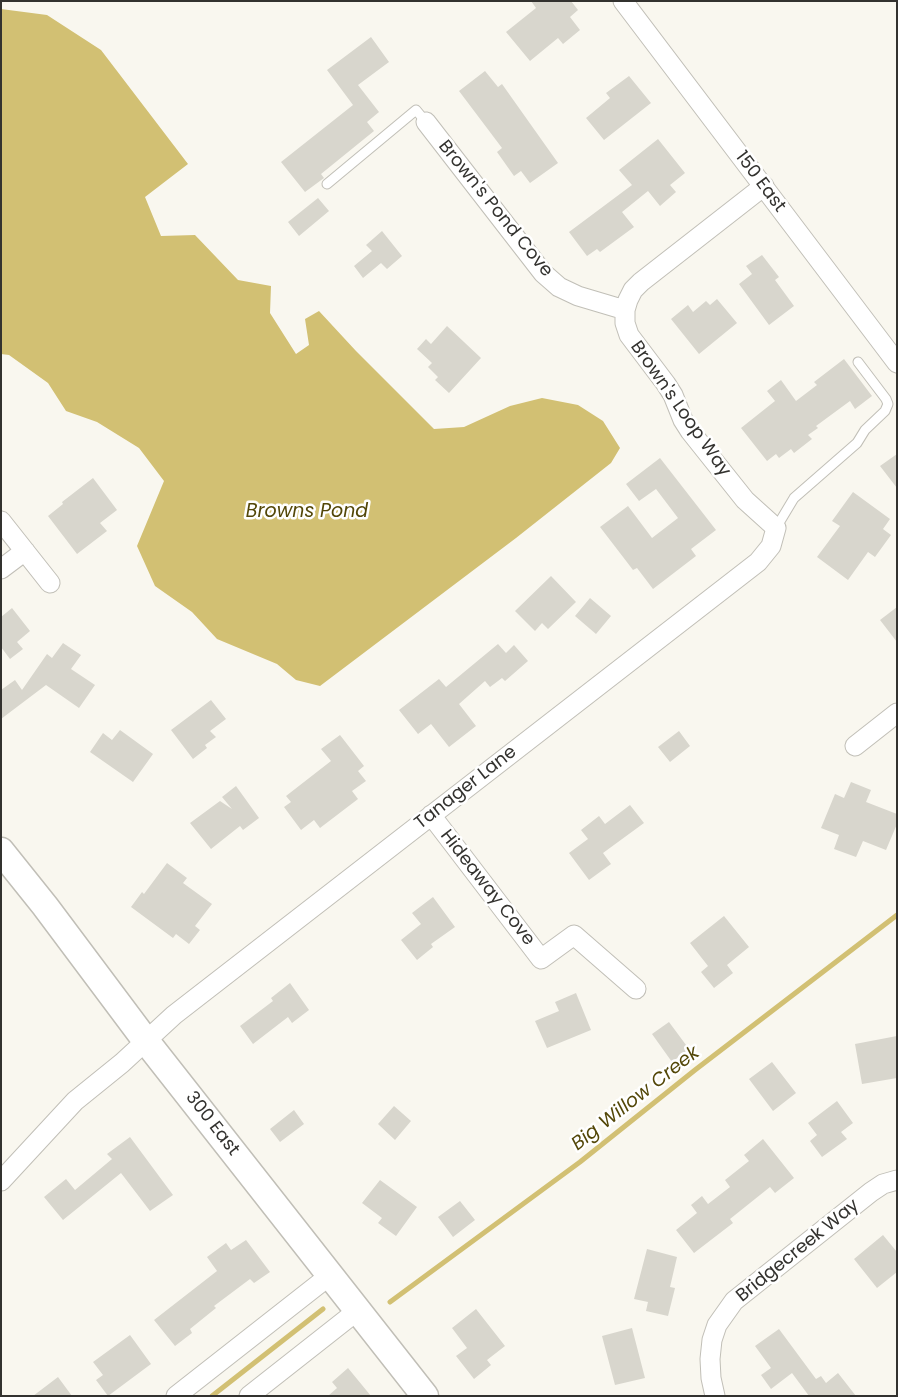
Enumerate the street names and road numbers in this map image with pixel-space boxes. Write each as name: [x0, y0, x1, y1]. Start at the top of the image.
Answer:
street label: Brown's Pond Cove: [433, 136, 557, 282]
street label: 150 East: [730, 147, 790, 217]
street label: Brown's Loop Way: [625, 337, 735, 481]
street label: Tanager Lane: [411, 742, 521, 834]
street label: Hideaway Cove: [435, 826, 539, 950]
street label: 300 East: [180, 1088, 244, 1160]
street label: Bridgecreek Way: [732, 1195, 864, 1307]

